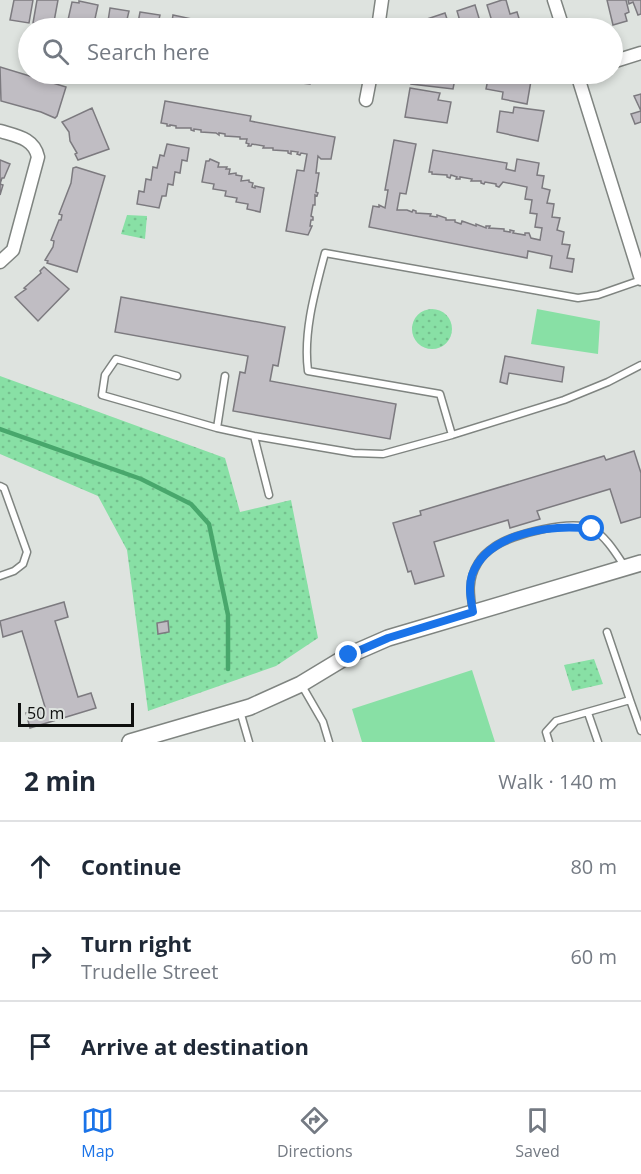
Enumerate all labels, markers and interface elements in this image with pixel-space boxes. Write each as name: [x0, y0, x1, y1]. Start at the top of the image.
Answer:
search box: [18, 18, 623, 84]
icon: search: [39, 35, 72, 68]
text: Search here: [87, 36, 210, 66]
route start: [578, 515, 604, 541]
route end: [335, 641, 361, 667]
scale bar: [18, 700, 134, 728]
text: 50 m: [27, 702, 64, 724]
text: 2 min: [24, 763, 96, 799]
text: Walk · 140 m: [498, 768, 617, 795]
icon: ahead: [24, 850, 57, 883]
text: Continue: [81, 851, 181, 881]
text: 80 m: [570, 853, 617, 880]
text: Turn right: [81, 928, 192, 958]
icon: right: [24, 940, 57, 973]
text: 60 m: [570, 943, 617, 970]
text: Trudelle Street: [81, 958, 218, 985]
icon: arrive: [24, 1030, 57, 1063]
text: Arrive at destination: [81, 1031, 309, 1061]
tab: Map: [81, 1104, 114, 1162]
tab: Directions: [277, 1104, 353, 1162]
tab: Saved: [515, 1104, 560, 1162]

